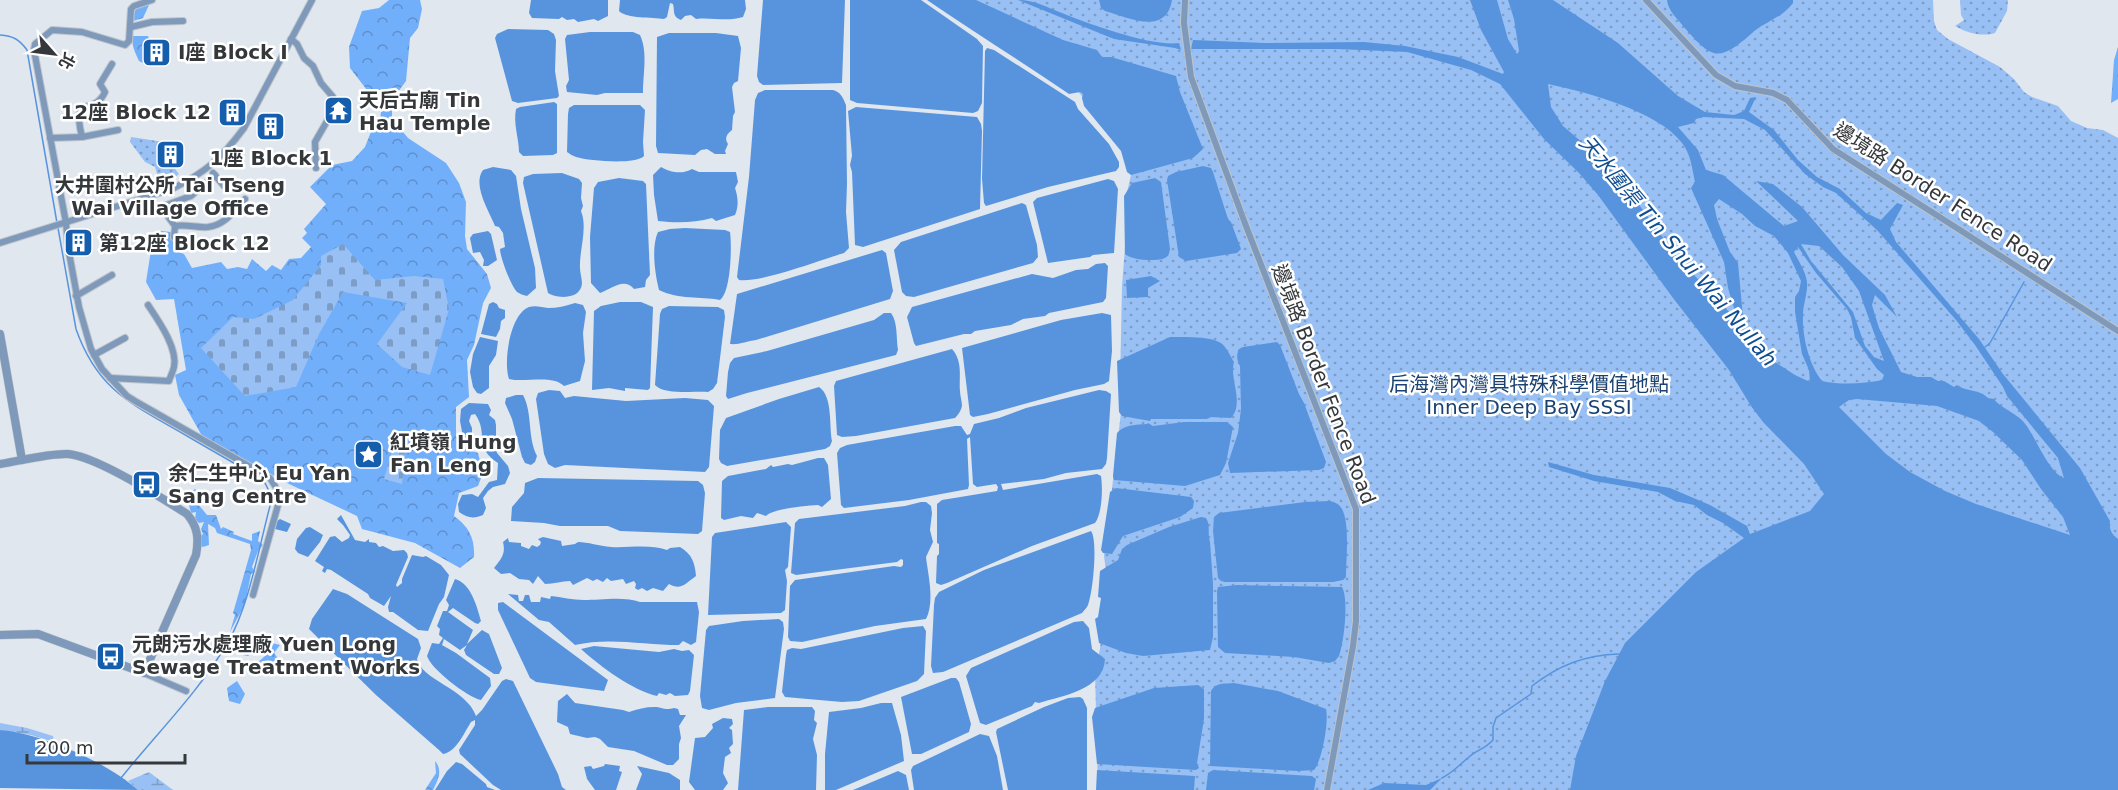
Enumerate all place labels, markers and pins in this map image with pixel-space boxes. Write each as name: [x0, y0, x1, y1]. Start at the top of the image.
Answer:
building icon: I座 Block I: [141, 36, 173, 68]
place label: I座 Block I: [178, 40, 288, 64]
place label: 天后古廟 Tin Hau Temple: [359, 88, 491, 135]
temple icon: 天后古廟 Tin Hau Temple: [322, 95, 354, 127]
building icon: 12座 Block 12: [216, 96, 248, 128]
place label: 12座 Block 12: [60, 100, 211, 124]
building icon: 1座 Block 1: [255, 111, 287, 143]
building icon: 大井圍村公所 Tai Tseng Wai Village Office: [154, 138, 186, 170]
place label: 1座 Block 1: [210, 146, 332, 170]
place label: 大井圍村公所 Tai Tseng Wai Village Office: [55, 173, 285, 220]
building icon: 第12座 Block 12: [62, 227, 94, 259]
place label: 第12座 Block 12: [99, 231, 270, 255]
place label: 紅墳嶺 Hung Fan Leng: [390, 430, 517, 477]
place icon: 紅墳嶺 Hung Fan Leng: [353, 438, 385, 470]
place label: 余仁生中心 Eu Yan Sang Centre: [168, 461, 350, 508]
bus stop icon: 余仁生中心 Eu Yan Sang Centre: [131, 469, 163, 501]
place label: 元朗污水處理廠 Yuen Long Sewage Treatment Works: [132, 632, 420, 679]
bus stop icon: 元朗污水處理廠 Yuen Long Sewage Treatment Works: [95, 640, 127, 672]

